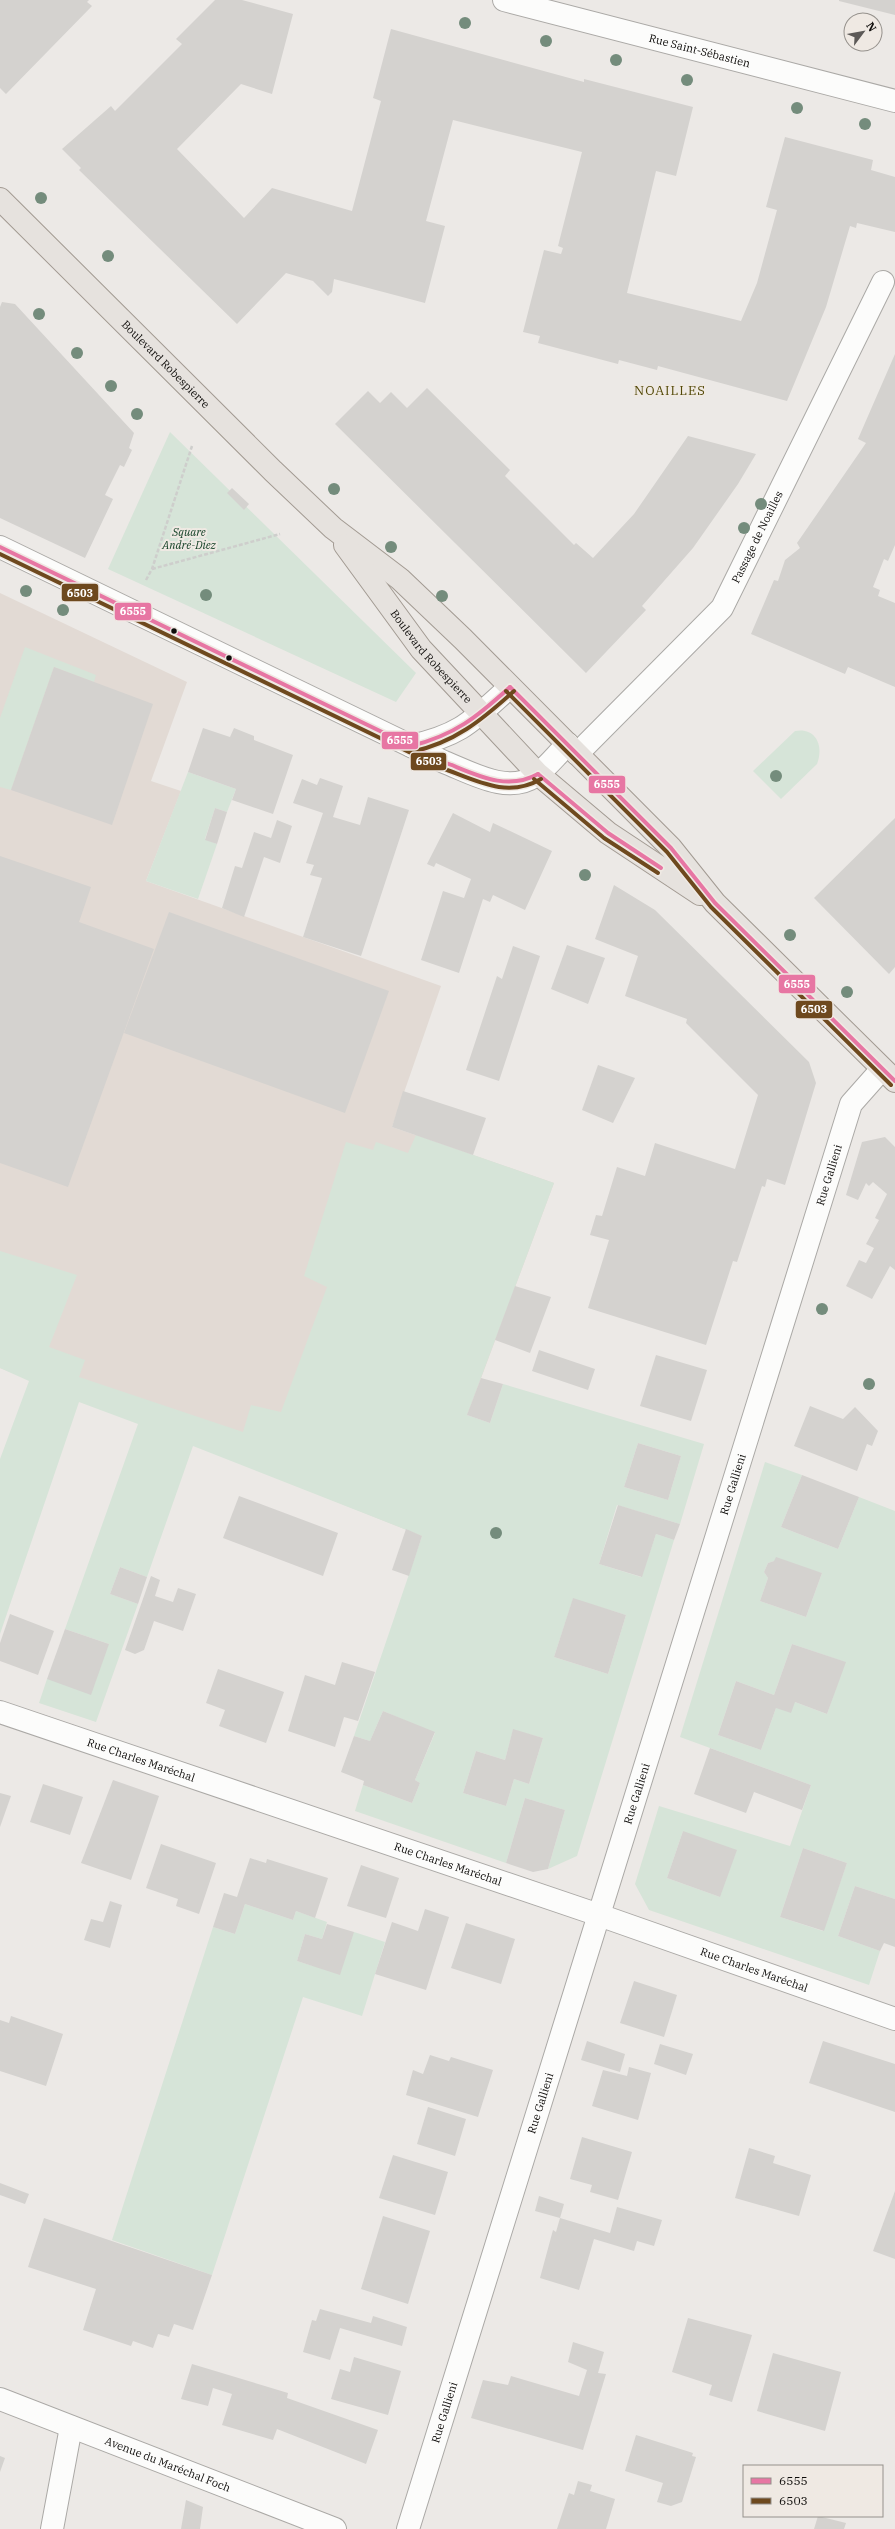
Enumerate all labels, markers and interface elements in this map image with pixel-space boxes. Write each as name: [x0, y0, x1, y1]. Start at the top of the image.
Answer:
north arrow: [843, 12, 883, 52]
text: N: [863, 19, 880, 34]
street label: Rue Saint-Sébastien: [647, 31, 752, 70]
street label: Boulevard Robespierre: [119, 317, 213, 411]
district label: NOAILLES: [634, 382, 706, 399]
street label: Passage de Noailles: [728, 489, 786, 585]
park label: Square André-Diez: [161, 525, 217, 552]
line badge: 6503: [61, 583, 99, 602]
text: 6503: [67, 586, 93, 600]
line badge: 6555: [114, 602, 152, 621]
text: 6555: [120, 604, 146, 618]
street label: Boulevard Robespierre: [388, 607, 475, 706]
unlabelled marker: [169, 626, 179, 636]
unlabelled marker: [224, 653, 234, 663]
line badge: 6555: [381, 731, 419, 750]
text: 6555: [387, 733, 413, 747]
line badge: 6503: [410, 752, 447, 771]
text: 6503: [416, 754, 442, 768]
line badge: 6555: [588, 775, 626, 794]
text: 6555: [594, 777, 620, 791]
line badge: 6555: [778, 974, 816, 994]
text: 6555: [784, 977, 810, 991]
line badge: 6503: [795, 1000, 833, 1019]
text: 6503: [801, 1002, 827, 1016]
street label: Rue Gallieni: [813, 1142, 845, 1207]
street label: Rue Gallieni: [717, 1452, 749, 1517]
street label: Rue Charles Maréchal: [85, 1735, 197, 1785]
street label: Rue Gallieni: [621, 1761, 653, 1826]
street label: Rue Charles Maréchal: [392, 1839, 504, 1889]
street label: Rue Charles Maréchal: [699, 1944, 810, 1995]
street label: Rue Gallieni: [524, 2070, 557, 2135]
street label: Rue Gallieni: [428, 2380, 460, 2445]
street label: Avenue du Maréchal Foch: [103, 2433, 233, 2495]
legend: [743, 2465, 883, 2517]
text: 6555: [779, 2473, 808, 2488]
text: 6503: [779, 2493, 808, 2508]

